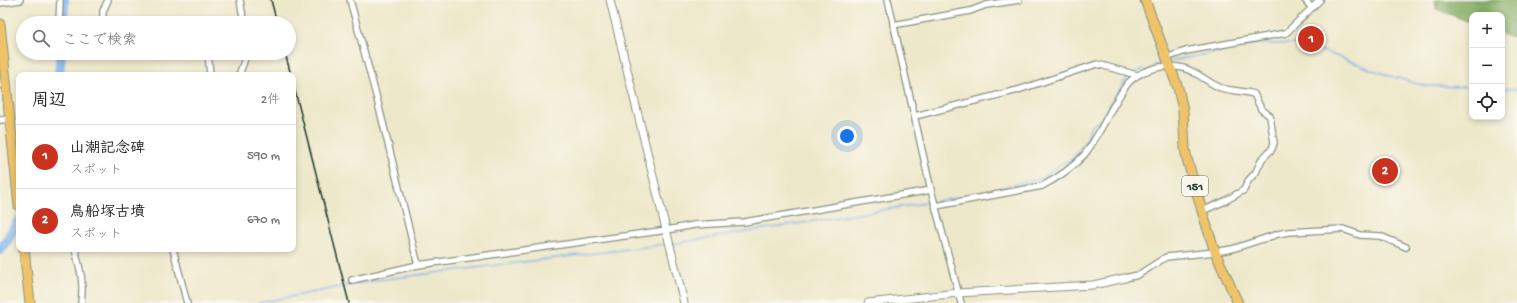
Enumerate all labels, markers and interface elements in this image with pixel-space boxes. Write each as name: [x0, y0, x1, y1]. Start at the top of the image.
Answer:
map controls: [1469, 12, 1505, 120]
button: +: [1469, 12, 1505, 48]
search box: [16, 16, 296, 60]
pin: 1: [1298, 24, 1324, 54]
icon: search: [30, 27, 52, 49]
text: ここで検索: [62, 32, 137, 50]
button: −: [1469, 48, 1505, 84]
button: locate: [1469, 84, 1505, 120]
text: 周辺: [32, 92, 66, 112]
text: 2件: [261, 93, 280, 108]
your location: [837, 126, 857, 146]
text: 山潮記念碑: [70, 140, 145, 158]
text: 1: [42, 149, 48, 164]
text: 590 m: [247, 149, 280, 164]
pin: 2: [1372, 156, 1398, 186]
text: スポット: [70, 163, 122, 178]
road number: 151: [1182, 176, 1208, 196]
text: 鳥船塚古墳: [70, 204, 145, 222]
text: 2: [42, 213, 48, 228]
text: 670 m: [247, 213, 280, 228]
text: スポット: [70, 227, 122, 242]

